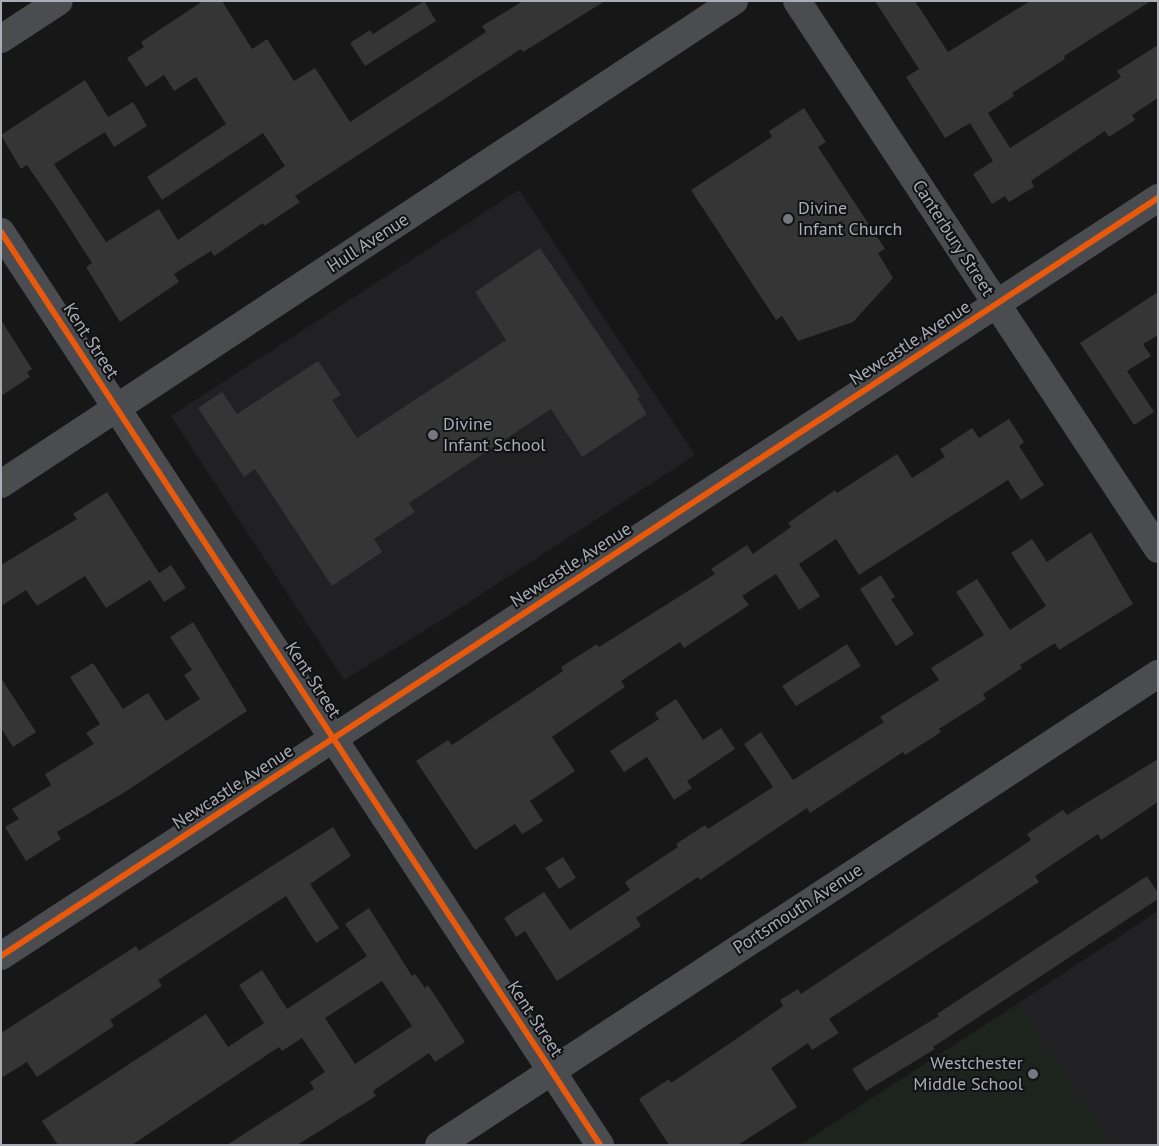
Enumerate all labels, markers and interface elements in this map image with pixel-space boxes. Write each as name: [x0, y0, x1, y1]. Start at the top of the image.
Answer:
street label: Canterbury Street: [907, 176, 999, 300]
place label: Divine Infant Church: [798, 198, 902, 240]
street label: Hull Avenue: [323, 209, 413, 277]
marker: Divine Infant Church: [782, 213, 794, 225]
street label: Newcastle Avenue: [845, 296, 975, 390]
street label: Kent Street: [59, 299, 123, 383]
place label: Divine Infant School: [443, 414, 546, 456]
marker: Divine Infant School: [427, 429, 439, 441]
street label: Newcastle Avenue: [506, 518, 636, 612]
street label: Kent Street: [281, 638, 345, 722]
street label: Newcastle Avenue: [168, 740, 298, 834]
street label: Portsmouth Avenue: [729, 859, 867, 959]
street label: Kent Street: [503, 977, 567, 1061]
place label: Westchester Middle School: [913, 1053, 1023, 1096]
marker: Westchester Middle School: [1027, 1068, 1039, 1080]

